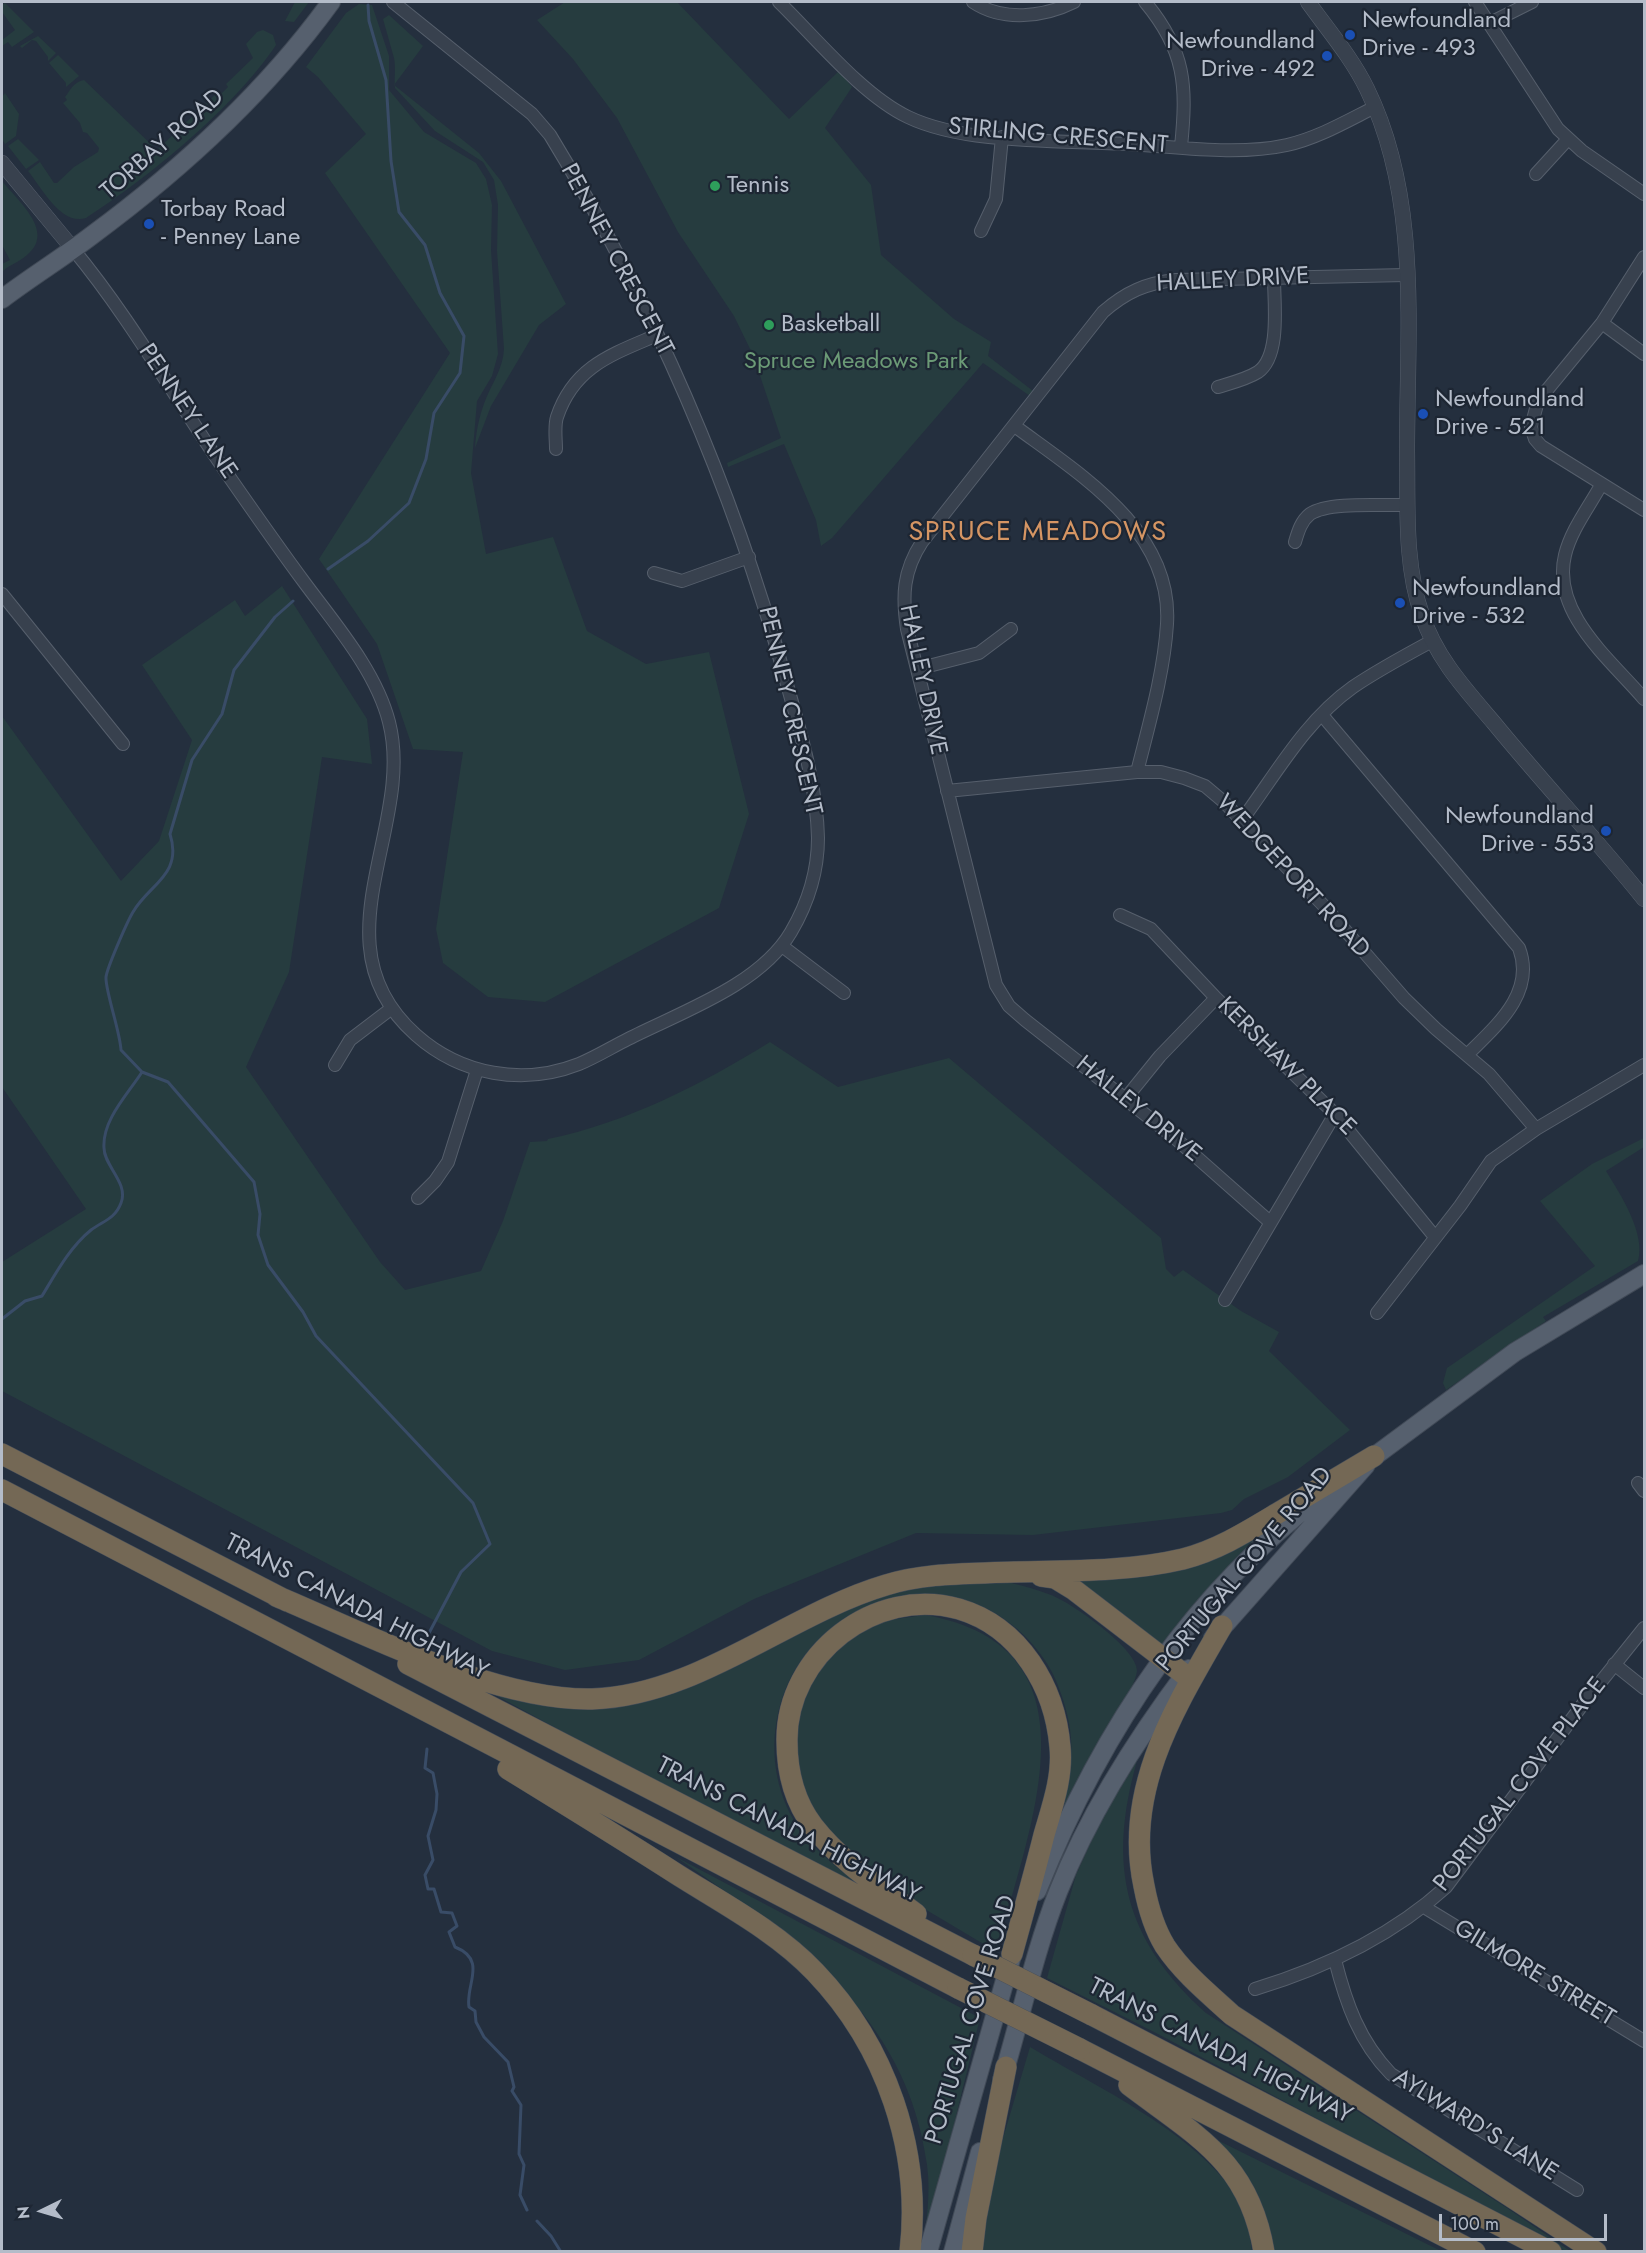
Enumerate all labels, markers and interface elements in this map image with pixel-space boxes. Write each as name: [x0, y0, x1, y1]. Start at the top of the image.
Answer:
place label: Newfoundland Drive - 493: [1362, 7, 1511, 63]
place label: Newfoundland Drive - 492: [1166, 28, 1315, 84]
marker: Newfoundland Drive - 493: [1343, 28, 1357, 42]
marker: Newfoundland Drive - 492: [1320, 49, 1334, 63]
street label: TORBAY ROAD: [95, 84, 231, 206]
street label: STIRLING CRESCENT: [947, 113, 1169, 161]
street label: PENNEY CRESCENT: [553, 159, 679, 361]
place label: Tennis: [727, 172, 789, 200]
marker: Tennis: [708, 179, 722, 193]
place label: Torbay Road - Penney Lane: [161, 196, 300, 252]
marker: Torbay Road - Penney Lane: [142, 217, 156, 231]
street label: HALLEY DRIVE: [1156, 263, 1310, 299]
place label: Basketball: [781, 311, 880, 339]
marker: Basketball: [762, 318, 776, 332]
street label: PENNEY LANE: [131, 339, 243, 485]
park label: Spruce Meadows Park: [744, 348, 968, 376]
place label: Newfoundland Drive - 521: [1435, 386, 1584, 442]
marker: Newfoundland Drive - 521: [1416, 407, 1430, 421]
district label: SPRUCE MEADOWS: [908, 517, 1168, 549]
place label: Newfoundland Drive - 532: [1412, 575, 1561, 631]
marker: Newfoundland Drive - 532: [1393, 596, 1407, 610]
street label: HALLEY DRIVE: [892, 602, 952, 758]
street label: PENNEY CRESCENT: [751, 604, 827, 818]
street label: WEDGEPORT ROAD: [1209, 789, 1375, 965]
place label: Newfoundland Drive - 553: [1445, 803, 1594, 859]
marker: Newfoundland Drive - 553: [1599, 824, 1613, 838]
street label: KERSHAW PLACE: [1211, 992, 1361, 1142]
street label: HALLEY DRIVE: [1069, 1051, 1207, 1169]
street label: PORTUGAL COVE ROAD: [1151, 1462, 1339, 1678]
street label: TRANS CANADA HIGHWAY: [219, 1529, 493, 1687]
street label: PORTUGAL COVE PLACE: [1428, 1672, 1614, 1898]
street label: TRANS CANADA HIGHWAY: [651, 1752, 925, 1910]
street label: PORTUGAL COVE ROAD: [920, 1892, 1024, 2148]
street label: GILMORE STREET: [1448, 1915, 1620, 2033]
street label: TRANS CANADA HIGHWAY: [1083, 1973, 1357, 2131]
street label: AYLWARD'S LANE: [1387, 2064, 1563, 2188]
north arrow: [12, 2181, 72, 2241]
scale bar: [1442, 2202, 1610, 2240]
text: N: [12, 2205, 36, 2220]
text: 100 m: [1450, 2211, 1499, 2237]

